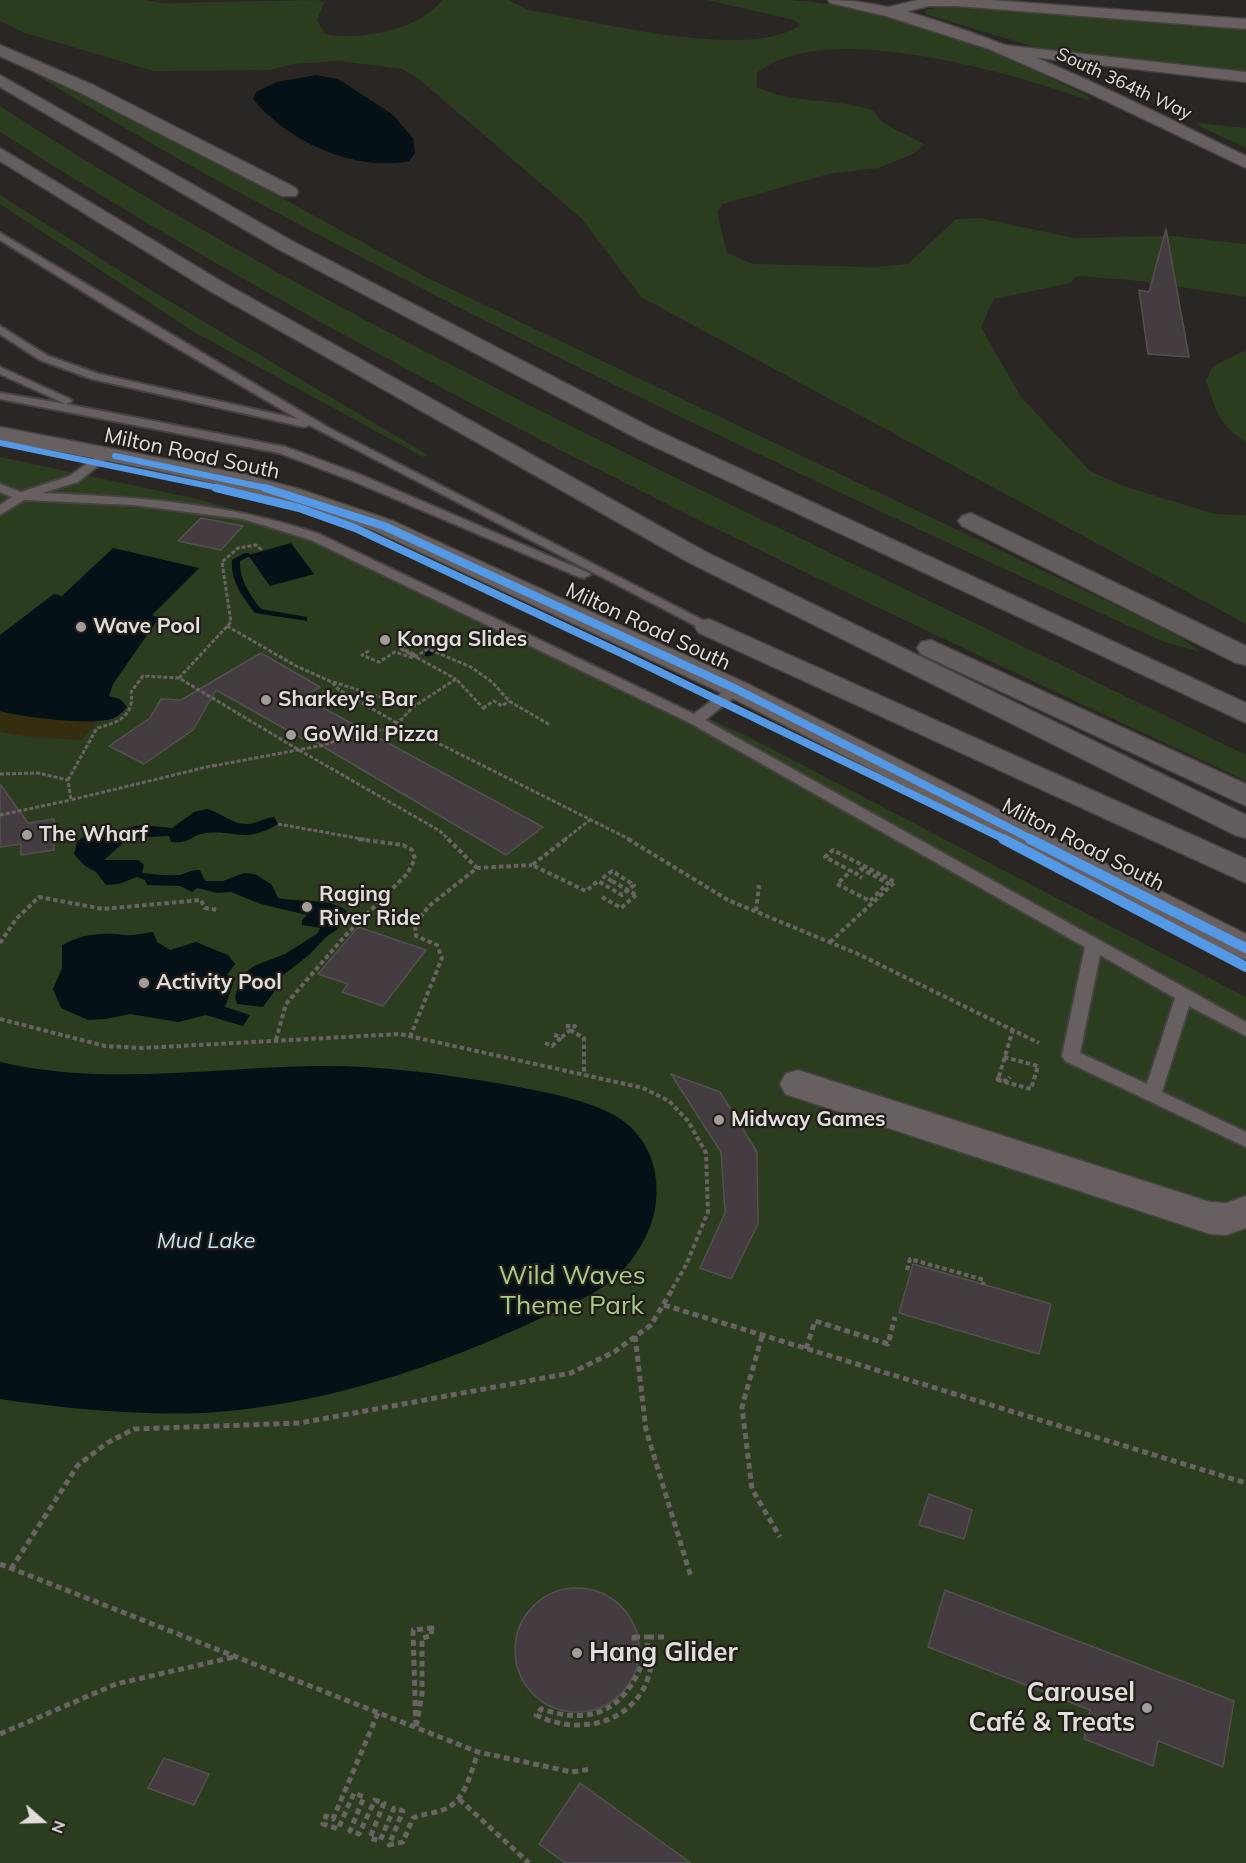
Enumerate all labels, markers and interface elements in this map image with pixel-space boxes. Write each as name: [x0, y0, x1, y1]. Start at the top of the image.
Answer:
street label: South 364th Way: [1053, 43, 1195, 125]
street label: Milton Road South: [102, 423, 282, 485]
street label: Milton Road South: [562, 578, 734, 676]
place label: Wave Pool: [93, 614, 200, 640]
marker: Wave Pool: [74, 620, 88, 634]
place label: Konga Slides: [397, 627, 527, 653]
marker: Konga Slides: [378, 633, 392, 647]
place label: Sharkey's Bar: [278, 687, 417, 713]
marker: Sharkey's Bar: [259, 693, 273, 707]
place label: GoWild Pizza: [303, 722, 439, 748]
marker: GoWild Pizza: [284, 728, 298, 742]
street label: Milton Road South: [998, 793, 1168, 897]
place label: The Wharf: [39, 822, 148, 848]
marker: The Wharf: [20, 828, 34, 842]
place label: Raging River Ride: [319, 882, 421, 932]
marker: Raging River Ride: [300, 900, 314, 914]
place label: Activity Pool: [156, 970, 282, 996]
marker: Activity Pool: [137, 976, 151, 990]
place label: Midway Games: [731, 1107, 886, 1133]
marker: Midway Games: [712, 1113, 726, 1127]
water label: Mud Lake: [157, 1228, 255, 1254]
park label: Wild Waves Theme Park: [498, 1260, 646, 1322]
place label: Hang Glider: [589, 1637, 738, 1669]
marker: Hang Glider: [570, 1646, 584, 1660]
place label: Carousel Café & Treats: [969, 1677, 1135, 1738]
marker: Carousel Café & Treats: [1140, 1701, 1154, 1715]
north arrow: [12, 1791, 72, 1851]
text: N: [47, 1818, 70, 1836]

